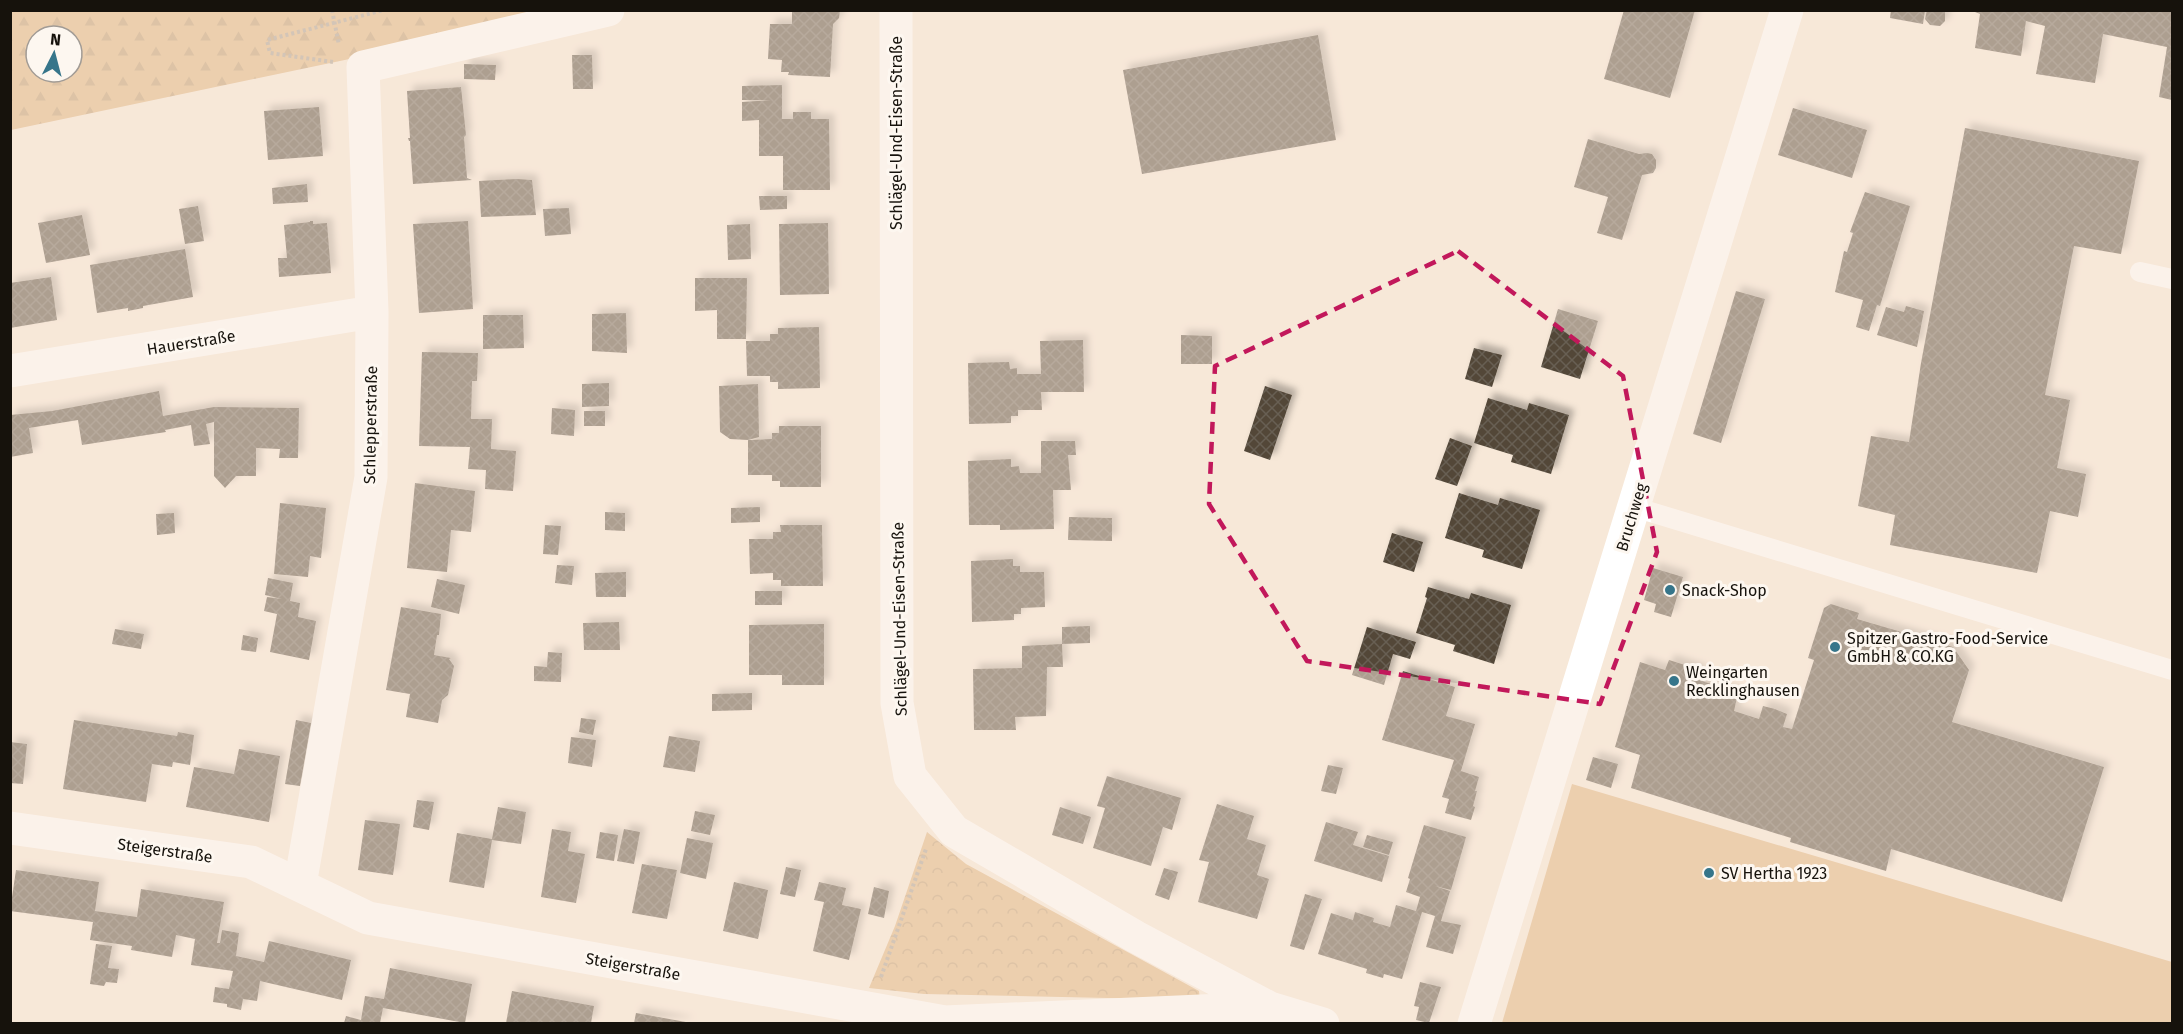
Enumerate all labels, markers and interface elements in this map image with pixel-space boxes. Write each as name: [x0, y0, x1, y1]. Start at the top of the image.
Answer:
north arrow: [24, 24, 84, 84]
text: N: [49, 30, 62, 50]
street label: Schlägel-Und-Eisen-Straße: [887, 36, 906, 230]
street label: Hauerstraße: [145, 326, 237, 359]
street label: Schlepperstraße: [360, 366, 381, 484]
street label: Bruchweg: [1612, 480, 1651, 554]
street label: Schlägel-Und-Eisen-Straße: [888, 522, 911, 716]
place label: Snack-Shop: [1682, 581, 1767, 600]
marker: Snack-Shop: [1663, 583, 1677, 597]
place label: Spitzer Gastro-Food-Service GmbH & CO.KG: [1847, 629, 2048, 666]
marker: Spitzer Gastro-Food-Service GmbH & CO.KG: [1828, 640, 1842, 654]
place label: Weingarten Recklinghausen: [1686, 663, 1800, 700]
marker: Weingarten Recklinghausen: [1667, 674, 1681, 688]
street label: Steigerstraße: [116, 834, 214, 867]
place label: SV Hertha 1923: [1721, 864, 1827, 883]
marker: SV Hertha 1923: [1702, 866, 1716, 880]
street label: Steigerstraße: [584, 949, 682, 984]

